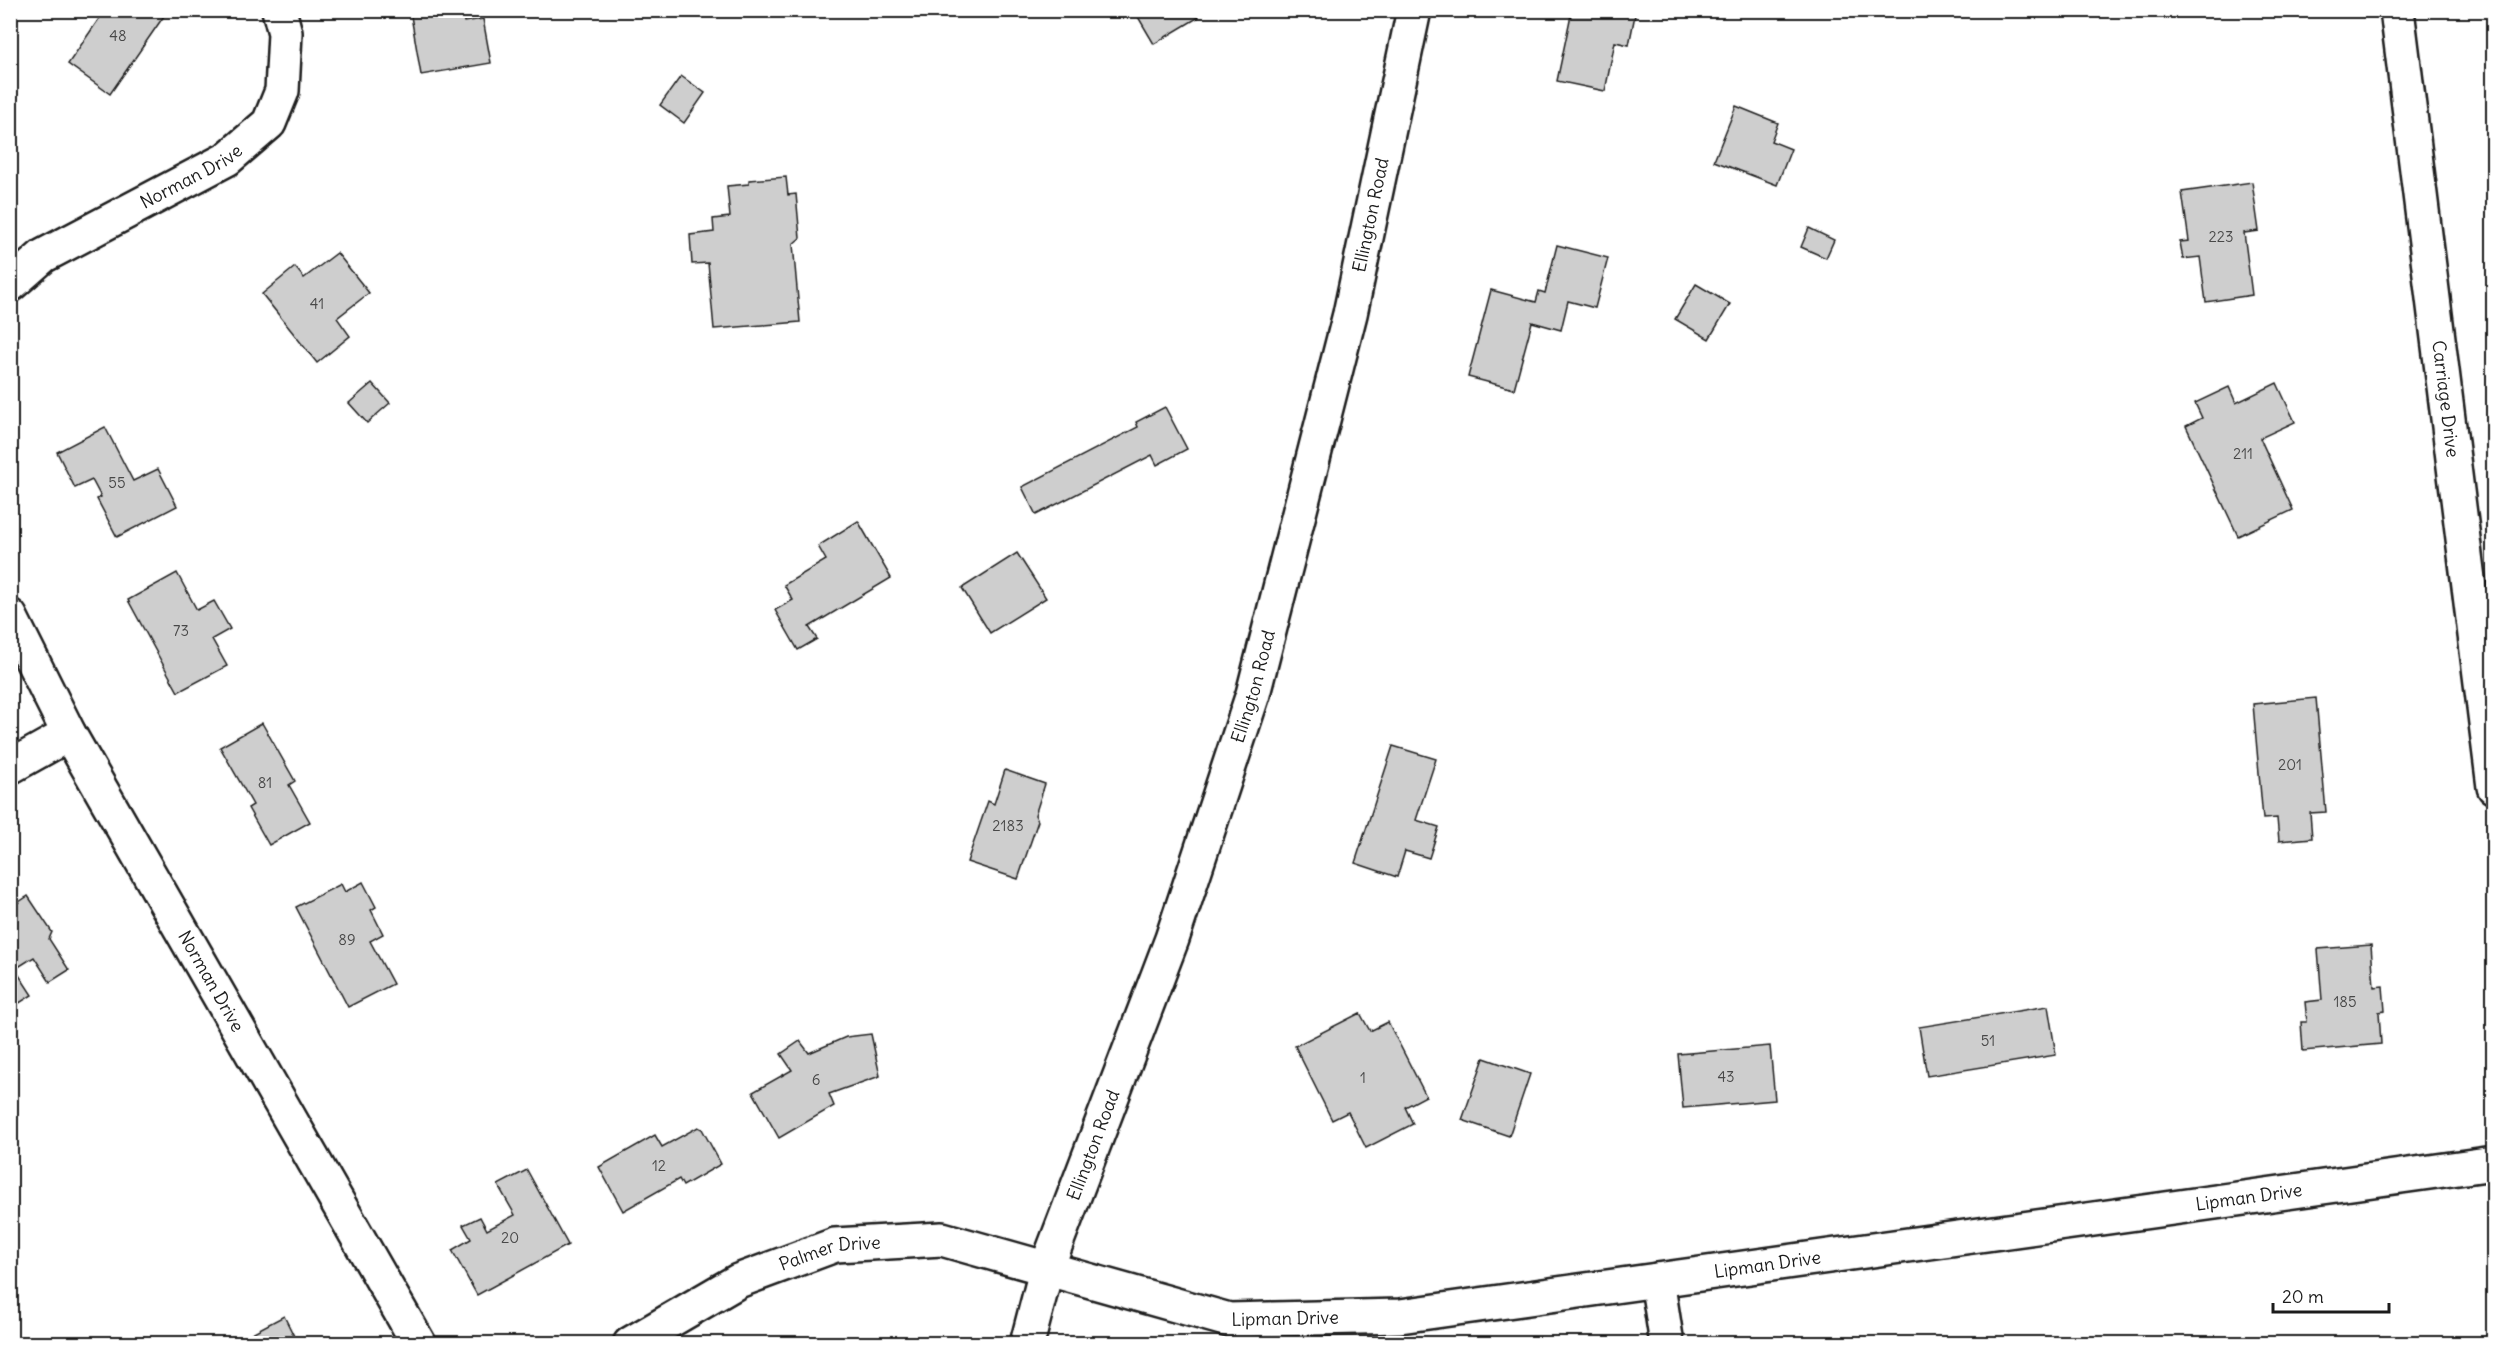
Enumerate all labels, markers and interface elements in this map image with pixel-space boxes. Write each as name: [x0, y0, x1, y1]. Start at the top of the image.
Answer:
house number: 48: [109, 26, 127, 45]
street label: Norman Drive: [136, 139, 247, 214]
street label: Ellington Road: [1347, 155, 1394, 274]
house number: 223: [2209, 227, 2233, 246]
house number: 41: [310, 294, 324, 313]
street label: Carriage Drive: [2427, 339, 2465, 459]
house number: 211: [2233, 444, 2253, 463]
house number: 55: [108, 473, 126, 492]
house number: 73: [173, 621, 189, 640]
street label: Ellington Road: [1226, 627, 1280, 746]
house number: 201: [2278, 755, 2302, 774]
house number: 81: [258, 773, 272, 792]
house number: 2183: [992, 816, 1024, 835]
street label: Norman Drive: [173, 926, 249, 1036]
house number: 89: [338, 930, 356, 949]
house number: 185: [2333, 992, 2357, 1011]
house number: 51: [1981, 1031, 1995, 1050]
house number: 43: [1717, 1067, 1735, 1086]
house number: 1: [1360, 1068, 1366, 1087]
house number: 6: [812, 1070, 820, 1089]
street label: Ellington Road: [1062, 1086, 1125, 1203]
house number: 12: [652, 1156, 666, 1175]
street label: Lipman Drive: [2194, 1178, 2304, 1216]
house number: 20: [501, 1228, 519, 1247]
street label: Palmer Drive: [776, 1230, 881, 1276]
street label: Lipman Drive: [1713, 1245, 1822, 1283]
scale bar: [2273, 1276, 2388, 1314]
text: 20 m: [2282, 1285, 2324, 1308]
street label: Lipman Drive: [1231, 1305, 1339, 1331]

